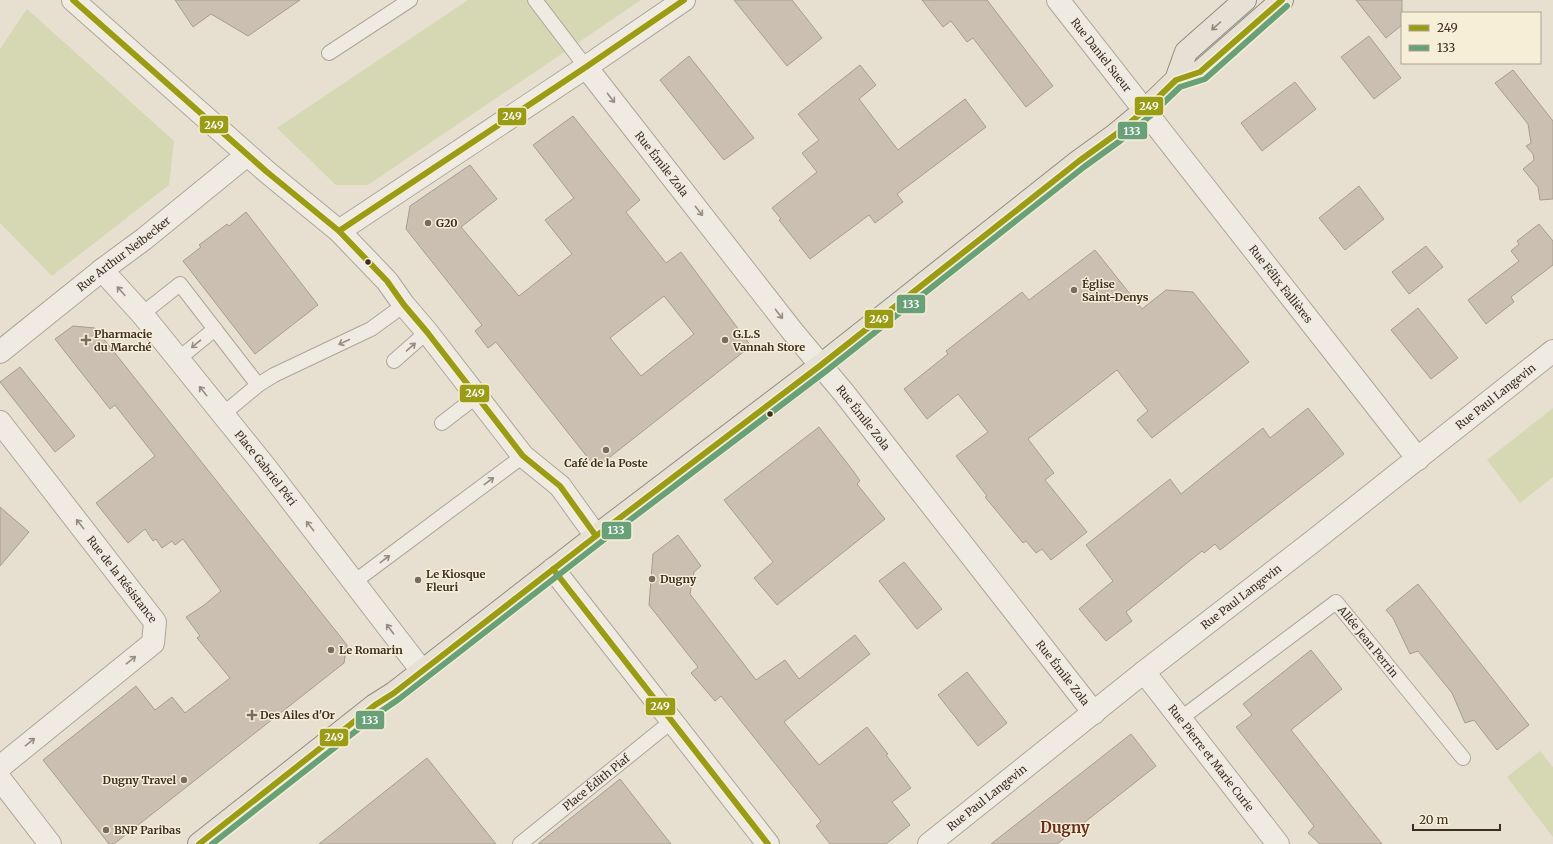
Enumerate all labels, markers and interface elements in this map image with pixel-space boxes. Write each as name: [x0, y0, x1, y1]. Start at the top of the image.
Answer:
legend: [1401, 12, 1541, 64]
street label: Rue Daniel Sueur: [1068, 15, 1135, 95]
text: 249: [1437, 20, 1458, 35]
one-way arrow: [1211, 21, 1221, 31]
text: 133: [1437, 40, 1455, 55]
one-way arrow: [606, 92, 615, 103]
line badge: 249: [1134, 96, 1164, 116]
text: 249: [1139, 99, 1159, 113]
line badge: 249: [497, 107, 527, 126]
text: 249: [502, 109, 522, 123]
line badge: 249: [199, 115, 229, 134]
text: 249: [204, 118, 224, 132]
line badge: 133: [1117, 121, 1148, 140]
text: 133: [1123, 124, 1141, 138]
street label: Rue Émile Zola: [632, 129, 692, 199]
one-way arrow: [695, 206, 703, 217]
street label: Rue Arthur Neibecker: [74, 213, 173, 294]
place label: G20: [436, 216, 458, 230]
marker: G20: [423, 218, 433, 228]
street label: Rue Félix Fallières: [1246, 242, 1316, 326]
unlabelled marker: [363, 257, 373, 267]
place label: Église Saint-Denys: [1082, 277, 1149, 304]
marker: Église Saint-Denys: [1069, 285, 1079, 295]
one-way arrow: [116, 286, 125, 296]
line badge: 133: [896, 294, 926, 314]
text: 133: [902, 297, 920, 311]
one-way arrow: [774, 309, 783, 320]
line badge: 249: [864, 309, 894, 329]
text: 249: [869, 312, 889, 326]
place label: Pharmacie du Marché: [94, 327, 152, 354]
place label: G.L.S Vannah Store: [732, 327, 805, 354]
marker: Pharmacie du Marché: [81, 335, 91, 345]
marker: G.L.S Vannah Store: [720, 335, 730, 345]
one-way arrow: [338, 339, 350, 346]
one-way arrow: [191, 340, 201, 349]
one-way arrow: [405, 342, 416, 351]
street label: Rue Paul Langevin: [1453, 360, 1539, 432]
street label: Rue Émile Zola: [833, 382, 893, 453]
line badge: 249: [459, 384, 490, 403]
one-way arrow: [199, 386, 208, 397]
text: 249: [465, 386, 485, 400]
unlabelled marker: [765, 409, 775, 419]
street label: Place Gabriel Péri: [232, 428, 300, 509]
marker: Café de la Poste: [601, 445, 611, 455]
place label: Café de la Poste: [564, 456, 648, 470]
one-way arrow: [484, 477, 495, 485]
one-way arrow: [75, 519, 84, 530]
one-way arrow: [306, 521, 315, 532]
line badge: 133: [601, 521, 632, 540]
text: 133: [607, 523, 625, 537]
street label: Rue de la Résistance: [84, 533, 160, 626]
one-way arrow: [380, 554, 391, 563]
street label: Rue Paul Langevin: [1198, 561, 1285, 632]
place label: Le Kiosque Fleuri: [426, 567, 486, 594]
place label: Dugny: [660, 572, 697, 586]
marker: Dugny: [647, 574, 657, 584]
marker: Le Kiosque Fleuri: [413, 575, 423, 585]
street label: Allée Jean Perrin: [1334, 602, 1402, 681]
one-way arrow: [386, 623, 394, 634]
street label: Rue Émile Zola: [1033, 638, 1093, 708]
place label: Le Romarin: [339, 643, 403, 657]
marker: Le Romarin: [326, 645, 336, 655]
one-way arrow: [126, 656, 136, 665]
line badge: 249: [645, 697, 676, 716]
text: 249: [650, 699, 670, 713]
street label: Rue Pierre et Marie Curie: [1165, 702, 1257, 814]
place label: Des Ailes d'Or: [260, 708, 335, 722]
marker: Des Ailes d'Or: [247, 710, 257, 720]
line badge: 133: [355, 710, 385, 730]
text: 133: [361, 713, 379, 727]
line badge: 249: [319, 728, 349, 747]
text: 249: [324, 730, 344, 744]
one-way arrow: [25, 738, 36, 747]
street label: Place Édith Piaf: [560, 751, 633, 814]
street label: Rue Paul Langevin: [944, 761, 1030, 834]
place label: Dugny Travel: [103, 773, 176, 787]
marker: Dugny Travel: [179, 775, 189, 785]
scale bar: [1413, 806, 1500, 832]
text: 20 m: [1419, 812, 1448, 827]
district label: Dugny: [1040, 818, 1090, 837]
place label: BNP Paribas: [114, 823, 181, 837]
marker: BNP Paribas: [101, 825, 111, 835]

